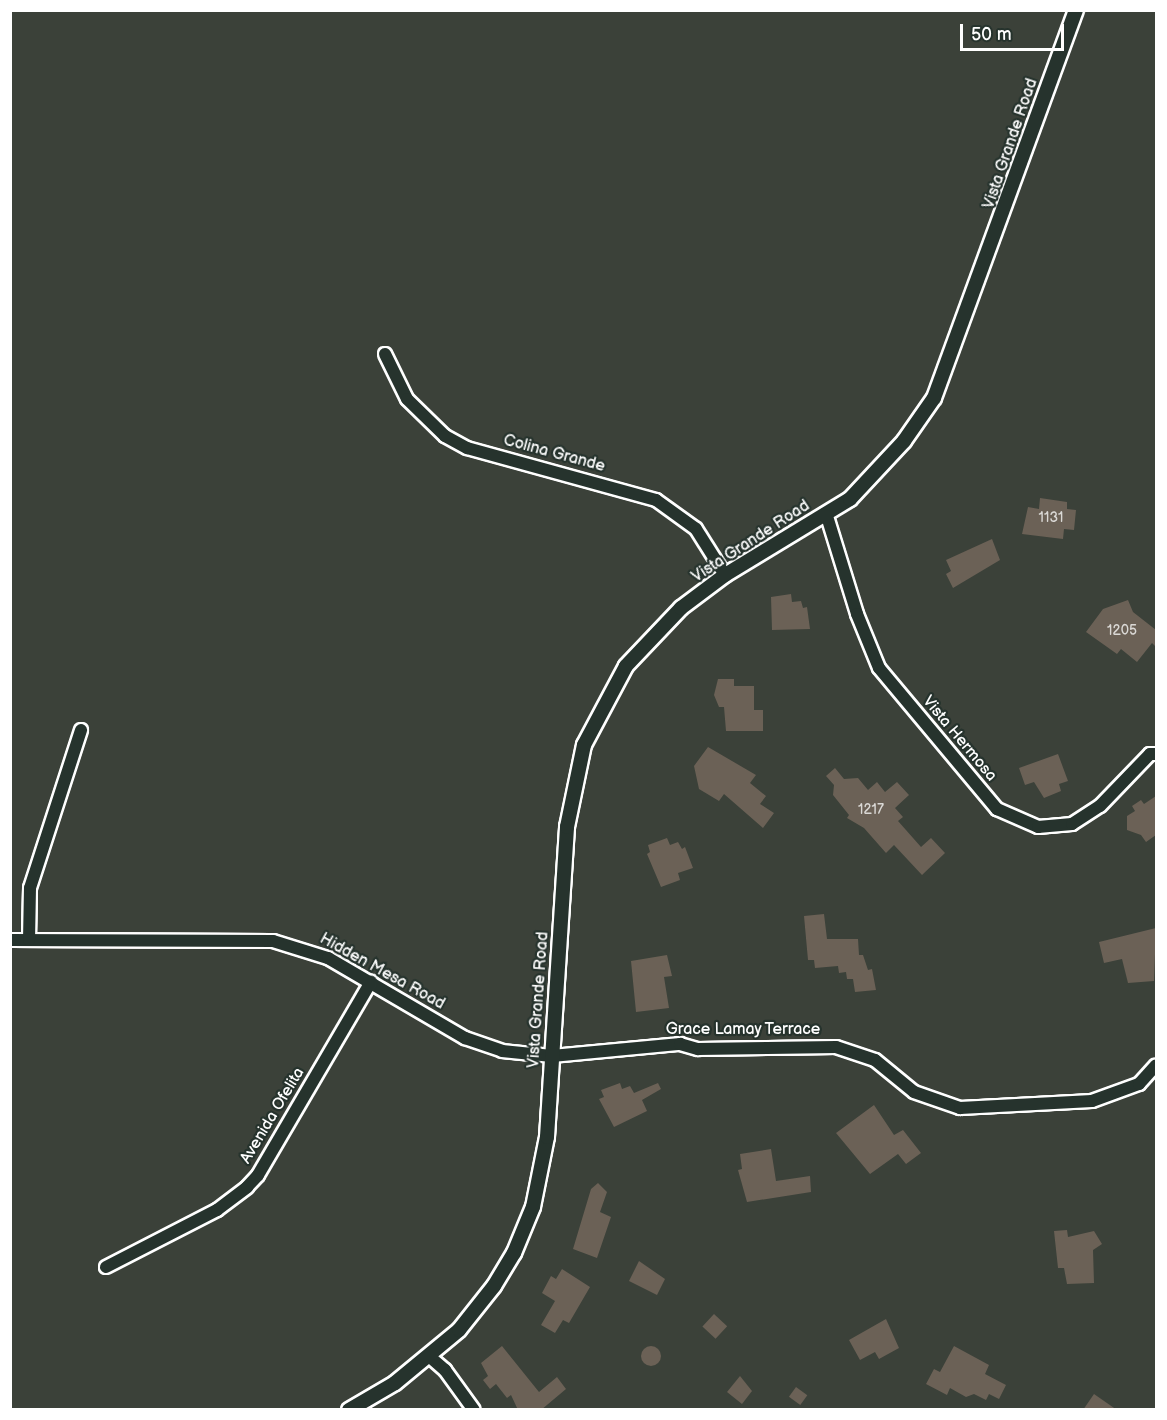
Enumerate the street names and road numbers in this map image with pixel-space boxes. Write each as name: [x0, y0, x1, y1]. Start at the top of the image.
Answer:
street label: Vista Grande Road: [980, 76, 1042, 212]
street label: Colina Grande: [501, 431, 607, 477]
street label: Vista Grande Road: [689, 497, 813, 587]
street label: Vista Hermosa: [918, 692, 1000, 786]
street label: Hidden Mesa Road: [316, 930, 448, 1014]
street label: Vista Grande Road: [525, 931, 553, 1069]
street label: Grace Lamay Terrace: [665, 1020, 821, 1040]
street label: Avenida Ofelita: [237, 1065, 309, 1167]

